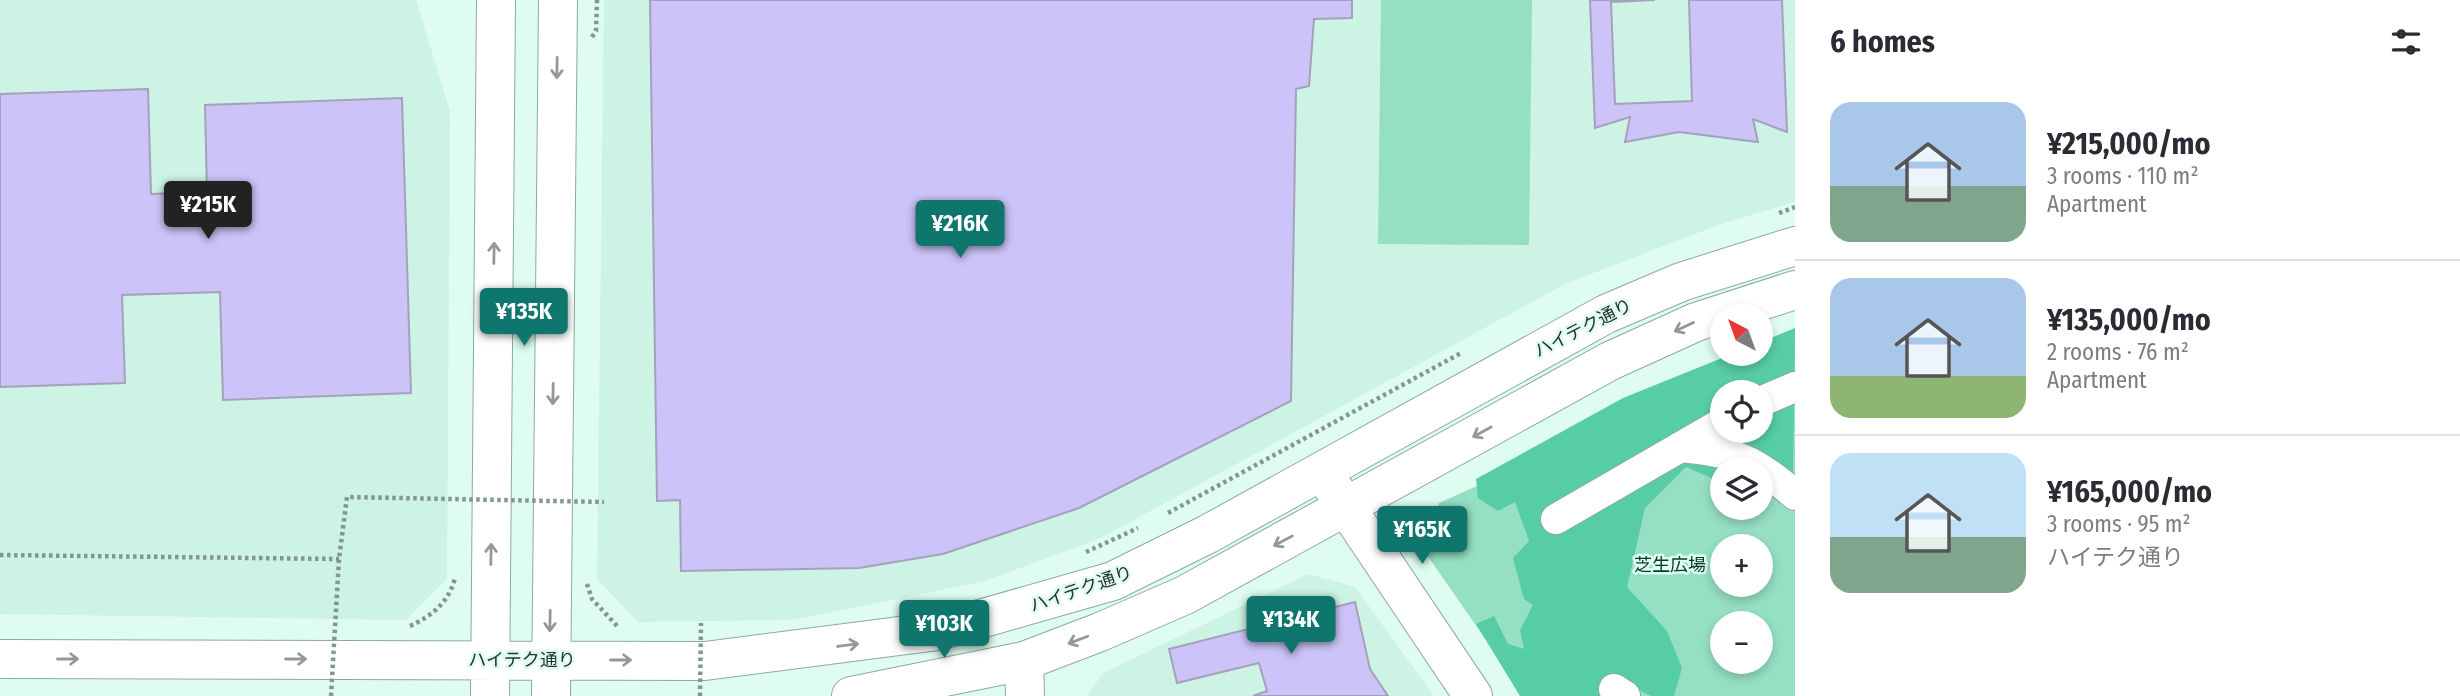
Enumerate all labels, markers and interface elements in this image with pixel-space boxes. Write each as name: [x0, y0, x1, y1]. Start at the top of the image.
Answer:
icon: filters: [2387, 23, 2425, 61]
text: 6 homes: [1830, 24, 1935, 60]
one-way arrow: [550, 56, 564, 79]
text: ¥215,000/mo: [2047, 126, 2210, 162]
icon: home: [1886, 130, 1970, 214]
text: 3 rooms · 110 m²: [2047, 162, 2198, 190]
pin: ¥215K: [159, 182, 257, 241]
text: ¥215K: [180, 190, 236, 218]
text: Apartment: [2047, 190, 2147, 218]
pin: ¥216K: [911, 201, 1009, 260]
text: ¥216K: [932, 209, 988, 237]
one-way arrow: [487, 242, 500, 265]
pin: ¥135K: [475, 288, 573, 348]
street label: ハイテク通り: [1530, 294, 1636, 362]
text: ¥135K: [496, 297, 552, 325]
text: ¥135,000/mo: [2047, 302, 2211, 338]
north arrow: [1710, 303, 1773, 366]
map controls: [1710, 303, 1773, 674]
icon: home: [1886, 306, 1970, 390]
one-way arrow: [1674, 321, 1695, 335]
text: 2 rooms · 76 m²: [2047, 338, 2189, 366]
text: Apartment: [2047, 366, 2147, 394]
button: locate: [1710, 380, 1773, 443]
one-way arrow: [546, 382, 560, 405]
one-way arrow: [1472, 425, 1493, 439]
button: layers: [1710, 457, 1773, 520]
text: ¥165,000/mo: [2047, 474, 2212, 510]
icon: home: [1886, 481, 1970, 565]
pin: ¥165K: [1373, 506, 1471, 566]
text: 3 rooms · 95 m²: [2047, 510, 2191, 538]
text: ¥165K: [1393, 515, 1451, 543]
button: +: [1710, 534, 1773, 597]
one-way arrow: [1273, 535, 1294, 548]
one-way arrow: [484, 543, 498, 566]
text: ハイテク通り: [2047, 543, 2184, 571]
park label: 芝生広場: [1634, 554, 1706, 576]
street label: ハイテク通り: [1027, 561, 1135, 617]
pin: ¥134K: [1242, 596, 1340, 656]
pin: ¥103K: [895, 600, 993, 660]
text: ¥134K: [1263, 605, 1319, 633]
one-way arrow: [544, 609, 557, 632]
text: ¥103K: [915, 609, 973, 637]
button: −: [1710, 611, 1773, 674]
one-way arrow: [1068, 635, 1090, 648]
one-way arrow: [836, 638, 859, 651]
street label: ハイテク通り: [468, 649, 576, 671]
one-way arrow: [56, 652, 79, 666]
one-way arrow: [284, 652, 307, 666]
one-way arrow: [609, 653, 632, 667]

